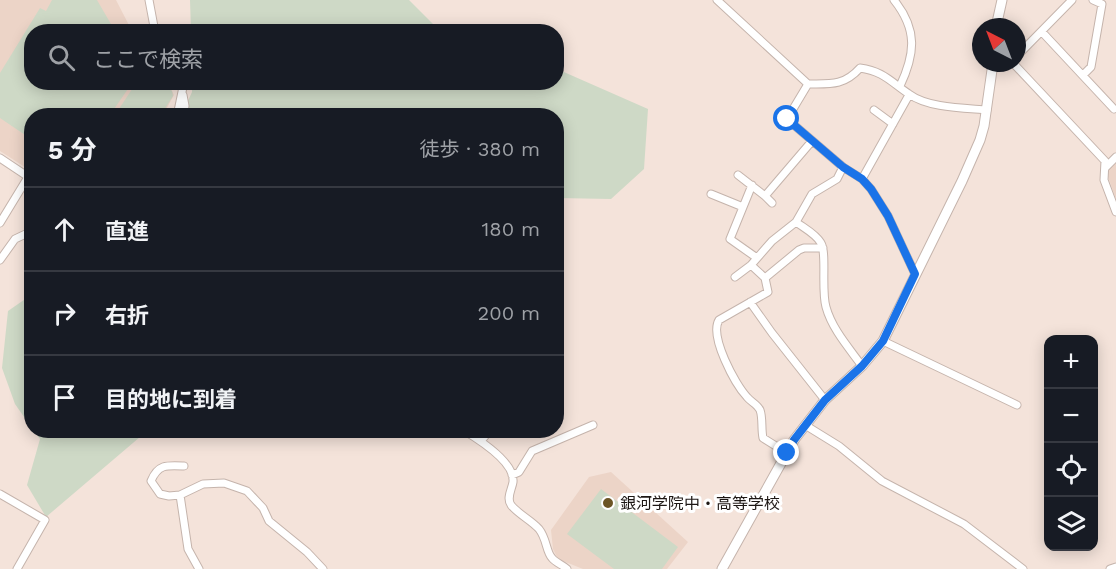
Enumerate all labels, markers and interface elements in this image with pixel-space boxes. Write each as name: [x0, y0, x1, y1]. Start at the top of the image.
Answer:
north arrow: [972, 18, 1026, 72]
search box: [24, 24, 564, 90]
icon: search: [45, 41, 78, 74]
text: ここで検索: [93, 47, 203, 72]
route start: [773, 105, 799, 131]
text: 5 分: [48, 135, 97, 165]
text: 徒歩 · 380 m: [420, 137, 540, 161]
icon: ahead: [48, 213, 81, 246]
text: 180 m: [482, 217, 540, 241]
text: 直進: [105, 219, 149, 244]
icon: right: [48, 297, 81, 330]
text: 200 m: [478, 301, 540, 325]
text: 右折: [105, 303, 149, 328]
map controls: [1044, 335, 1098, 551]
button: +: [1044, 335, 1098, 389]
icon: arrive: [48, 381, 81, 414]
text: 目的地に到着: [105, 387, 237, 412]
button: −: [1044, 389, 1098, 443]
route end: [773, 439, 799, 465]
button: locate: [1044, 443, 1098, 497]
place label: 銀河学院中・高等学校: [620, 494, 780, 513]
marker: 銀河学院中・高等学校: [601, 496, 615, 510]
button: layers: [1044, 497, 1098, 551]

